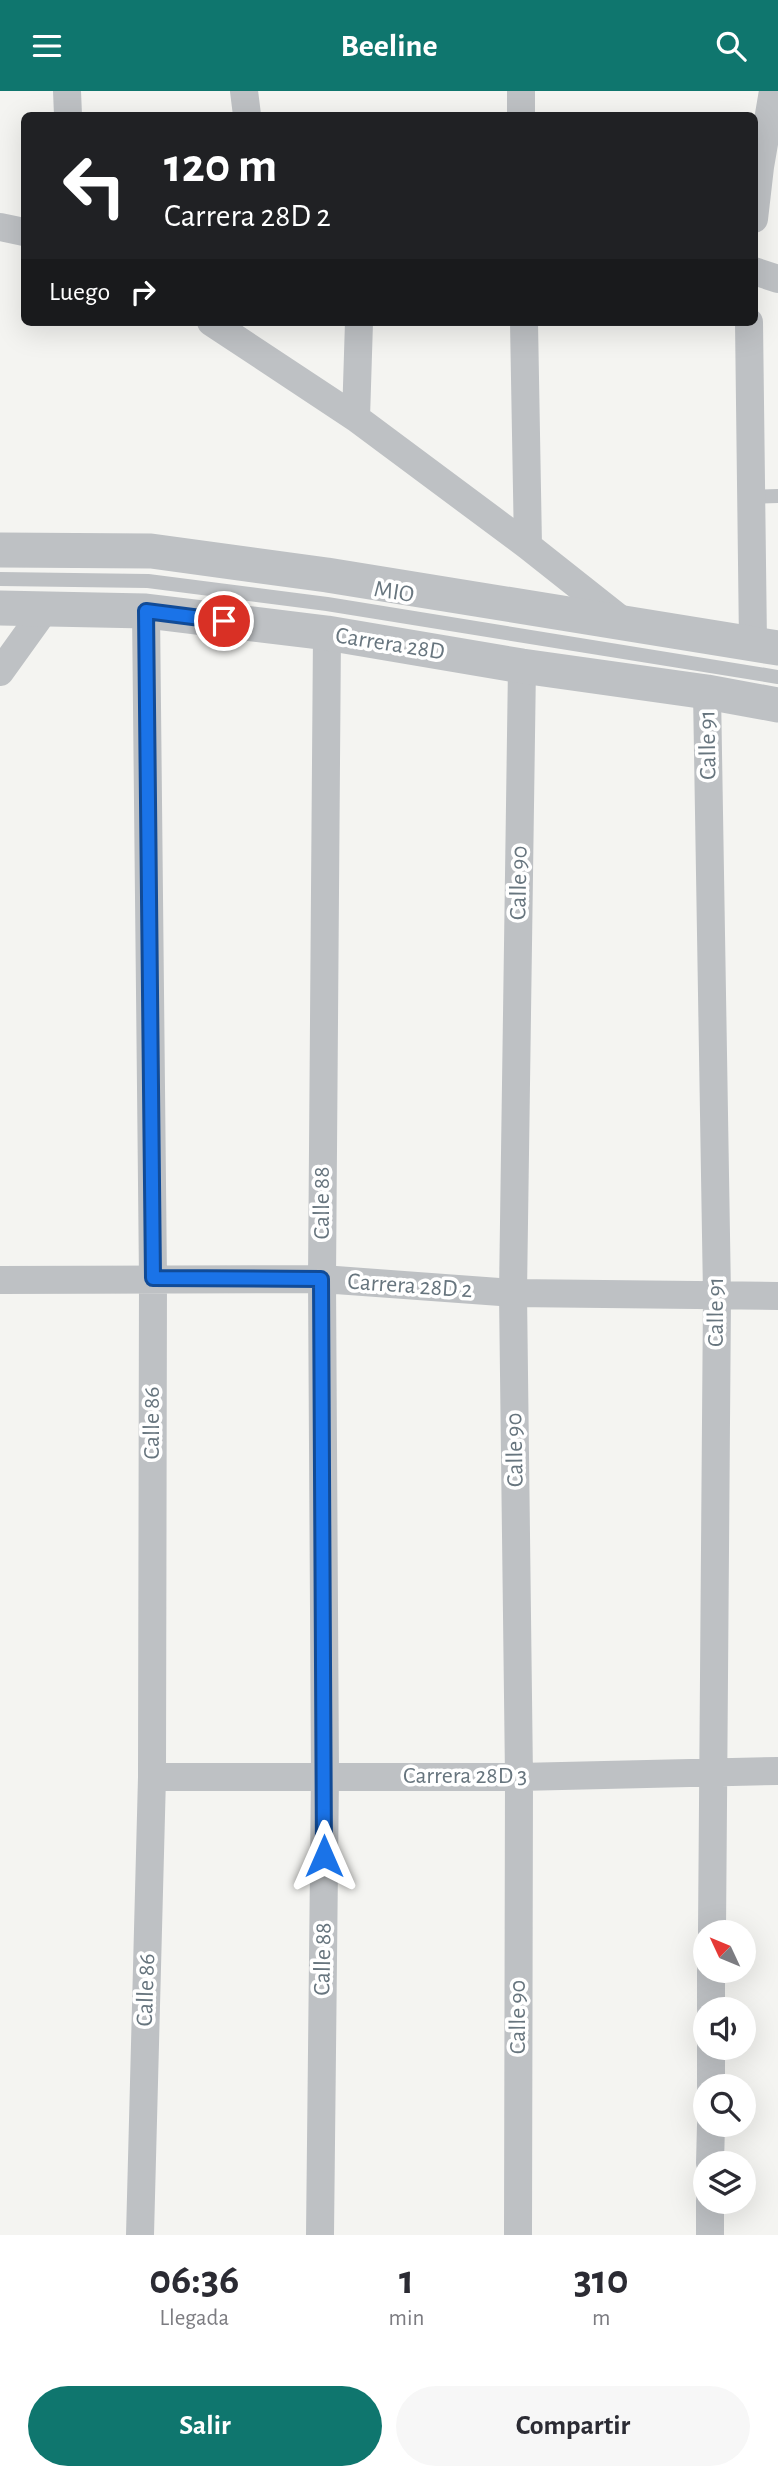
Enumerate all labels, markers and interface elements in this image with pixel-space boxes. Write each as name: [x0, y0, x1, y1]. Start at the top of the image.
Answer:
icon: menu: [28, 27, 66, 65]
icon: search: [712, 27, 750, 65]
text: Beeline: [340, 30, 438, 62]
icon: left: [49, 140, 140, 231]
text: 120 m: [164, 142, 277, 191]
text: Carrera 28D 2: [164, 200, 331, 232]
icon: right: [124, 273, 162, 311]
text: Luego: [49, 279, 110, 305]
street label: MIO: [372, 577, 416, 607]
pin: [194, 591, 254, 651]
icon: arrive: [205, 602, 243, 640]
street label: Carrera 28D: [334, 624, 446, 664]
street label: Calle 91: [695, 710, 721, 780]
street label: Calle 90: [506, 846, 532, 920]
street label: Calle 88: [310, 1166, 334, 1240]
street label: Carrera 28D 2: [347, 1270, 473, 1302]
street label: Calle 91: [704, 1277, 728, 1347]
street label: Calle 86: [140, 1386, 164, 1460]
street label: Calle 90: [502, 1413, 528, 1487]
street label: Carrera 28D 3: [403, 1764, 527, 1788]
position arrow: [287, 1819, 361, 1893]
north arrow: [693, 1920, 756, 1983]
map controls: [693, 1920, 756, 2214]
street label: Calle 88: [310, 1922, 336, 1996]
street label: Calle 86: [133, 1953, 159, 2027]
street label: Calle 90: [506, 1980, 530, 2054]
button: sound: [693, 1997, 756, 2060]
button: search: [693, 2074, 756, 2137]
button: layers: [693, 2151, 756, 2214]
text: 06:36: [149, 2259, 239, 2301]
text: 1: [399, 2259, 414, 2301]
text: 310: [574, 2259, 629, 2301]
text: Llegada: [159, 2307, 229, 2330]
text: min: [389, 2307, 424, 2330]
text: m: [592, 2307, 610, 2330]
button: Salir: [28, 2386, 382, 2466]
button: Compartir: [396, 2386, 750, 2466]

